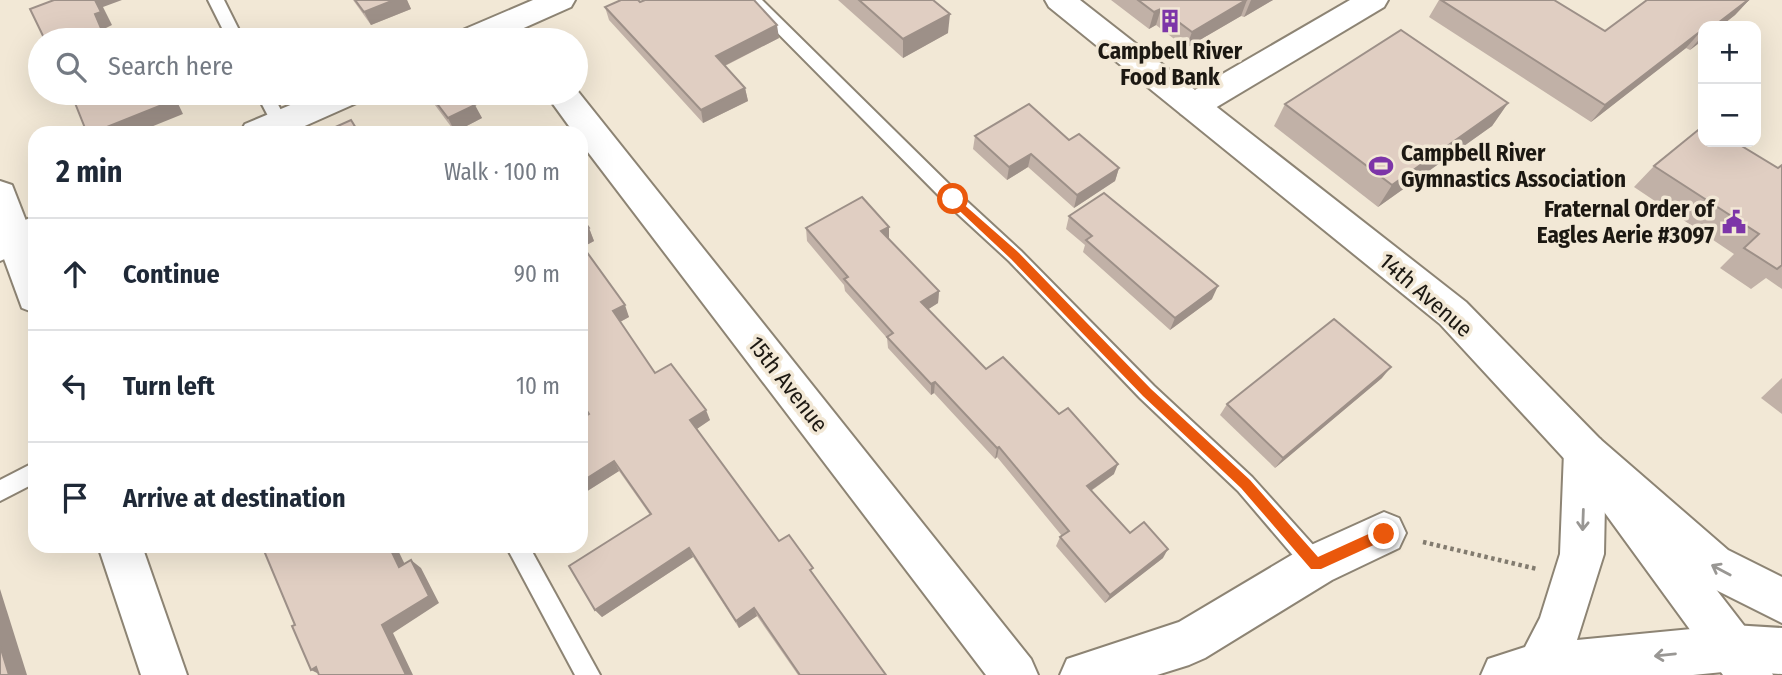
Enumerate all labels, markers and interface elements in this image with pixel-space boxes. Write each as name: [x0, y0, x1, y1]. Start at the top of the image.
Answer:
building icon: Campbell River Food Bank: [1156, 7, 1184, 35]
map controls: [1698, 21, 1761, 147]
button: +: [1698, 21, 1761, 84]
search box: [28, 28, 588, 105]
place label: Campbell River Food Bank: [1098, 37, 1243, 91]
icon: search: [52, 48, 90, 86]
text: Search here: [108, 51, 233, 82]
button: −: [1698, 84, 1761, 147]
place label: Campbell River Gymnastics Association: [1401, 139, 1626, 193]
sports icon: Campbell River Gymnastics Association: [1367, 152, 1395, 180]
text: 2 min: [56, 154, 123, 190]
text: Walk · 100 m: [444, 158, 560, 186]
route start: [937, 183, 968, 214]
place label: Fraternal Order of Eagles Aerie #3097: [1537, 195, 1716, 249]
public building icon: Fraternal Order of Eagles Aerie #3097: [1720, 208, 1748, 236]
street label: 14th Avenue: [1374, 247, 1478, 343]
icon: ahead: [56, 255, 94, 293]
text: Continue: [123, 259, 220, 290]
text: 90 m: [514, 260, 560, 288]
street label: 15th Avenue: [742, 331, 834, 437]
icon: left: [56, 367, 94, 405]
text: Turn left: [123, 371, 215, 402]
text: 10 m: [516, 372, 560, 400]
icon: arrive: [56, 479, 94, 517]
text: Arrive at destination: [123, 483, 346, 514]
one-way arrow: [1576, 508, 1589, 531]
route end: [1368, 518, 1399, 549]
one-way arrow: [1711, 562, 1732, 576]
one-way arrow: [1654, 649, 1677, 662]

